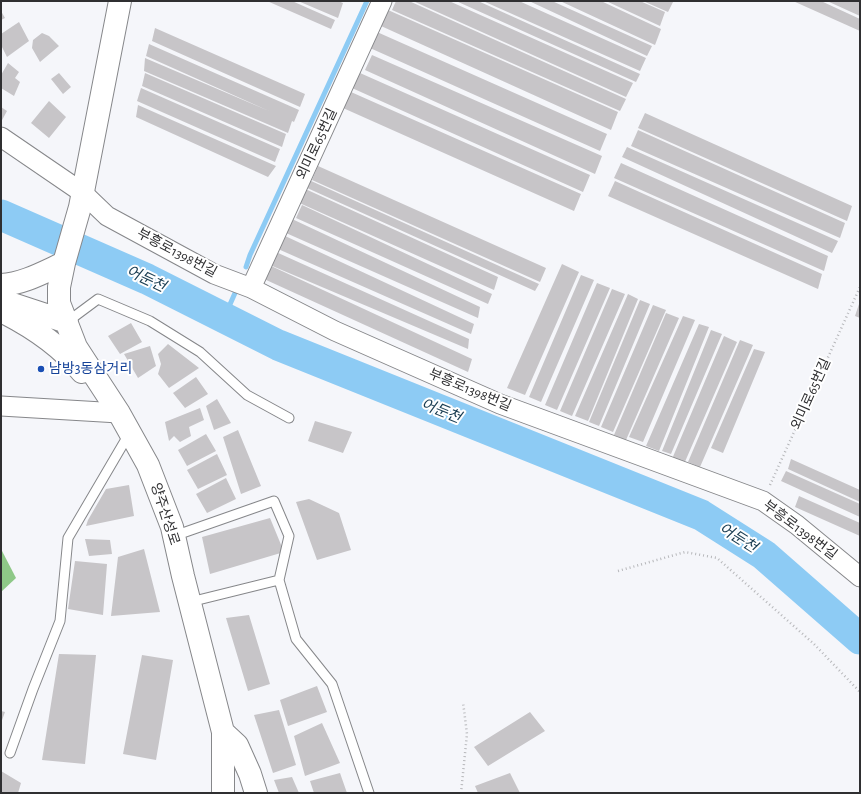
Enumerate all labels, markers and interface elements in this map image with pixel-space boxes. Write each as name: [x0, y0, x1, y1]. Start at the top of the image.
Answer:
street label: 외미로65번길: [293, 106, 341, 182]
street label: 부흥로1398번길: [134, 225, 220, 281]
water label: 어둔천: [123, 262, 169, 296]
street label: 외미로65번길: [788, 355, 834, 433]
place label: 남방3동삼거리: [49, 361, 132, 377]
marker: 남방3동삼거리: [36, 364, 46, 374]
street label: 부흥로1398번길: [426, 365, 514, 415]
water label: 어둔천: [418, 395, 464, 427]
street label: 양주산성로: [147, 481, 183, 547]
street label: 부흥로1398번길: [760, 497, 840, 563]
water label: 어둔천: [716, 519, 760, 557]

